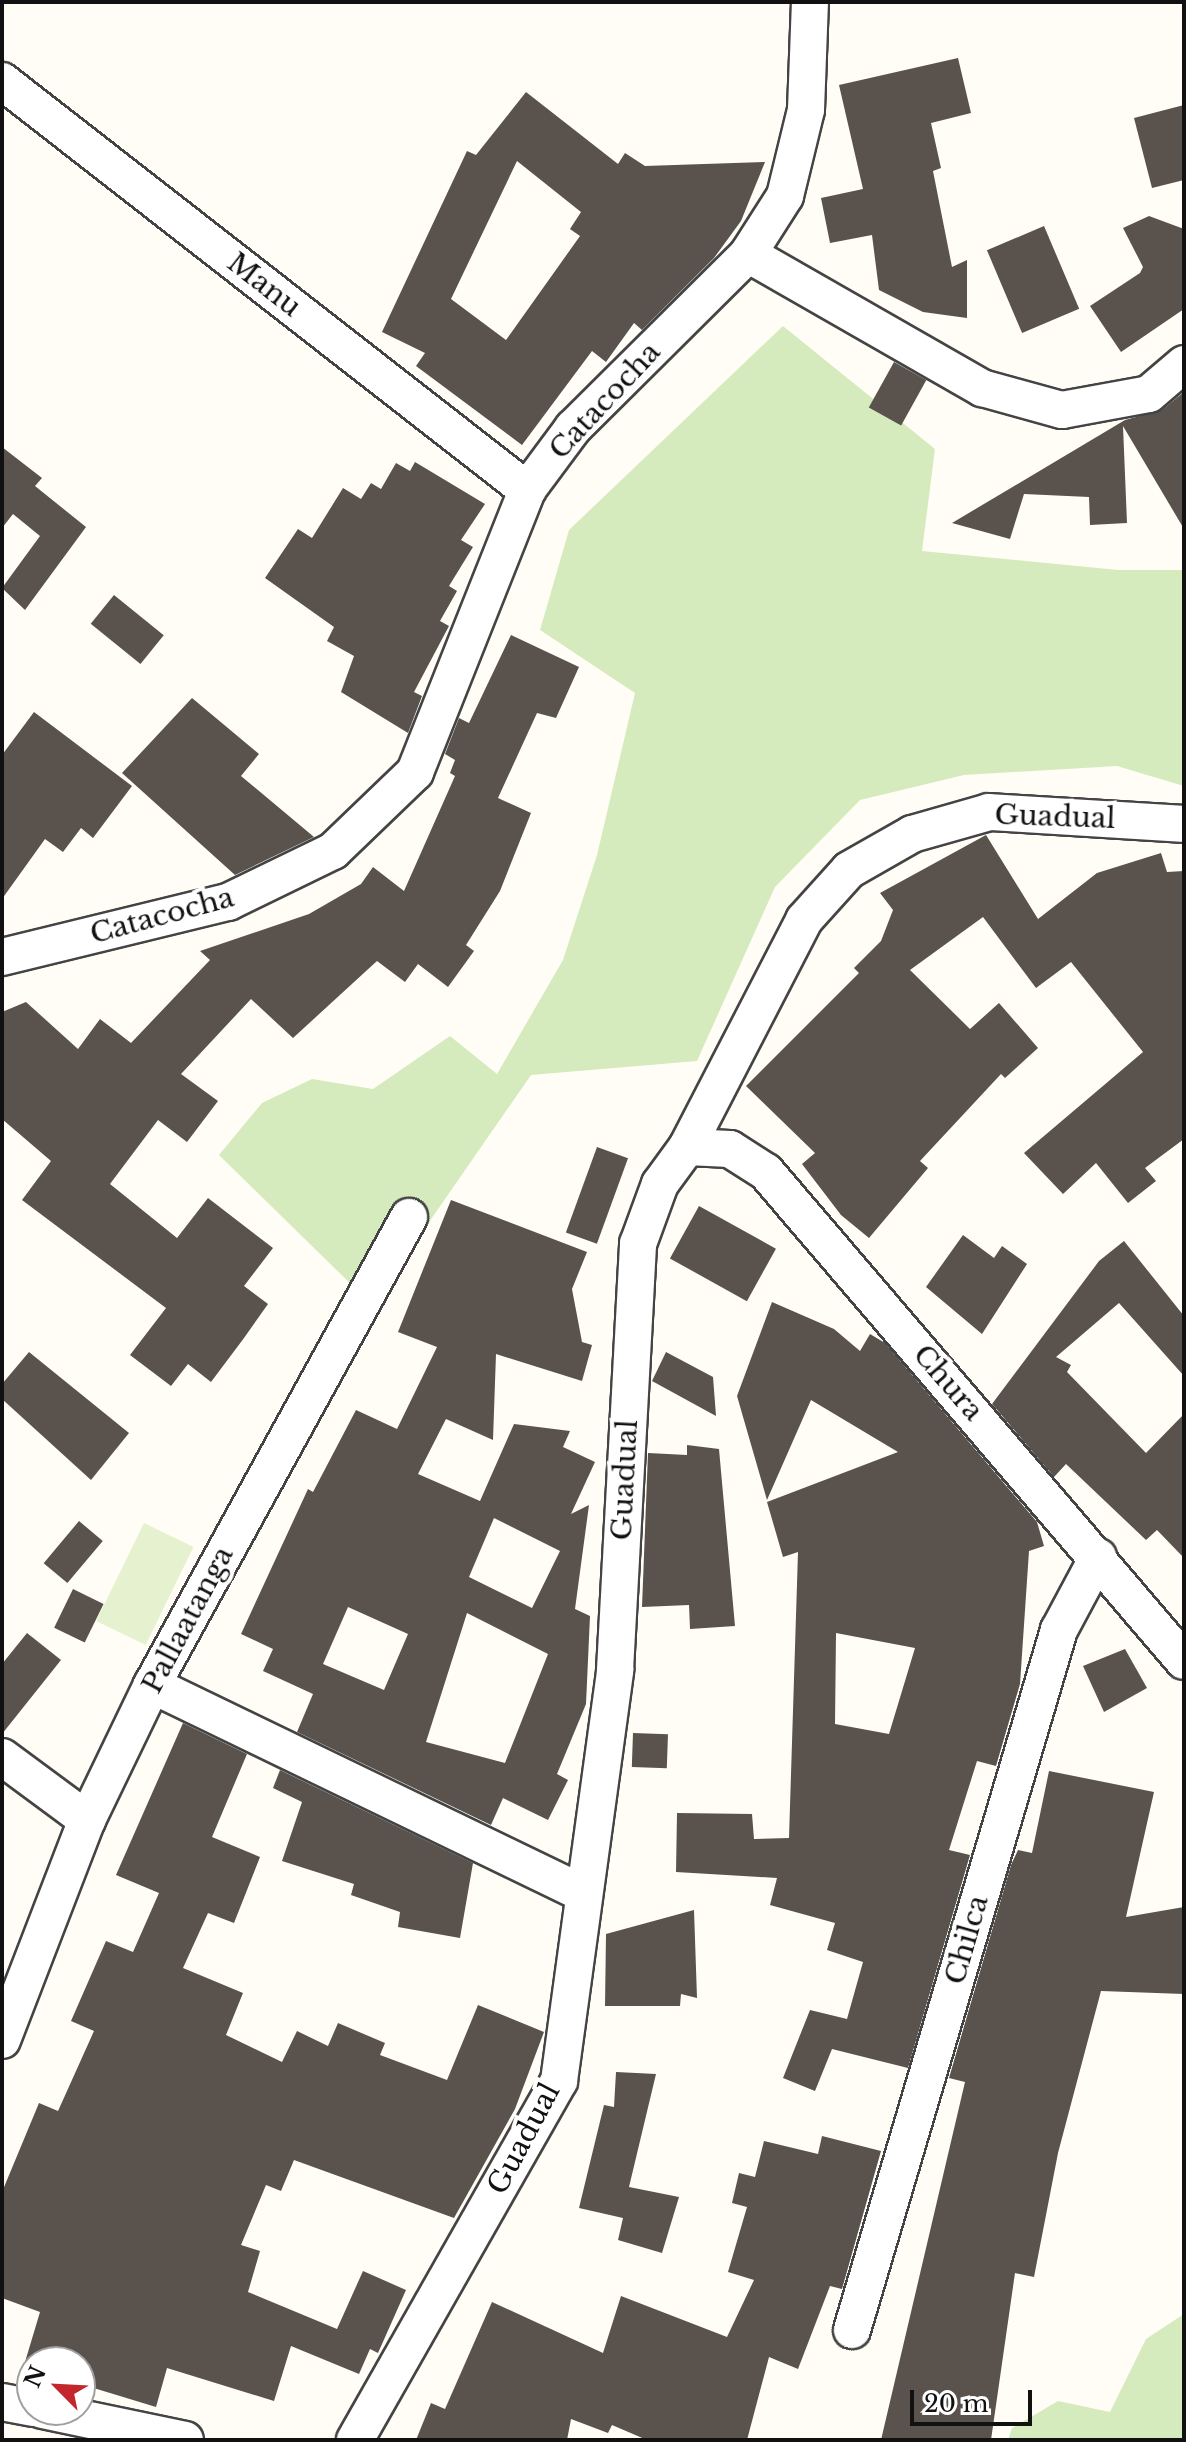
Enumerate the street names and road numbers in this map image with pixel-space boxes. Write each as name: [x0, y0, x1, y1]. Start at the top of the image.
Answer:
street label: Manu: [221, 246, 307, 324]
street label: Catacocha: [543, 336, 667, 466]
street label: Guadual: [994, 798, 1116, 836]
street label: Catacocha: [87, 881, 237, 951]
street label: Chura: [906, 1338, 990, 1428]
street label: Guadual: [605, 1419, 645, 1541]
street label: Pallaatanga: [135, 1541, 241, 1699]
street label: Chilca: [938, 1892, 996, 1988]
street label: Guadual: [481, 2078, 567, 2200]

